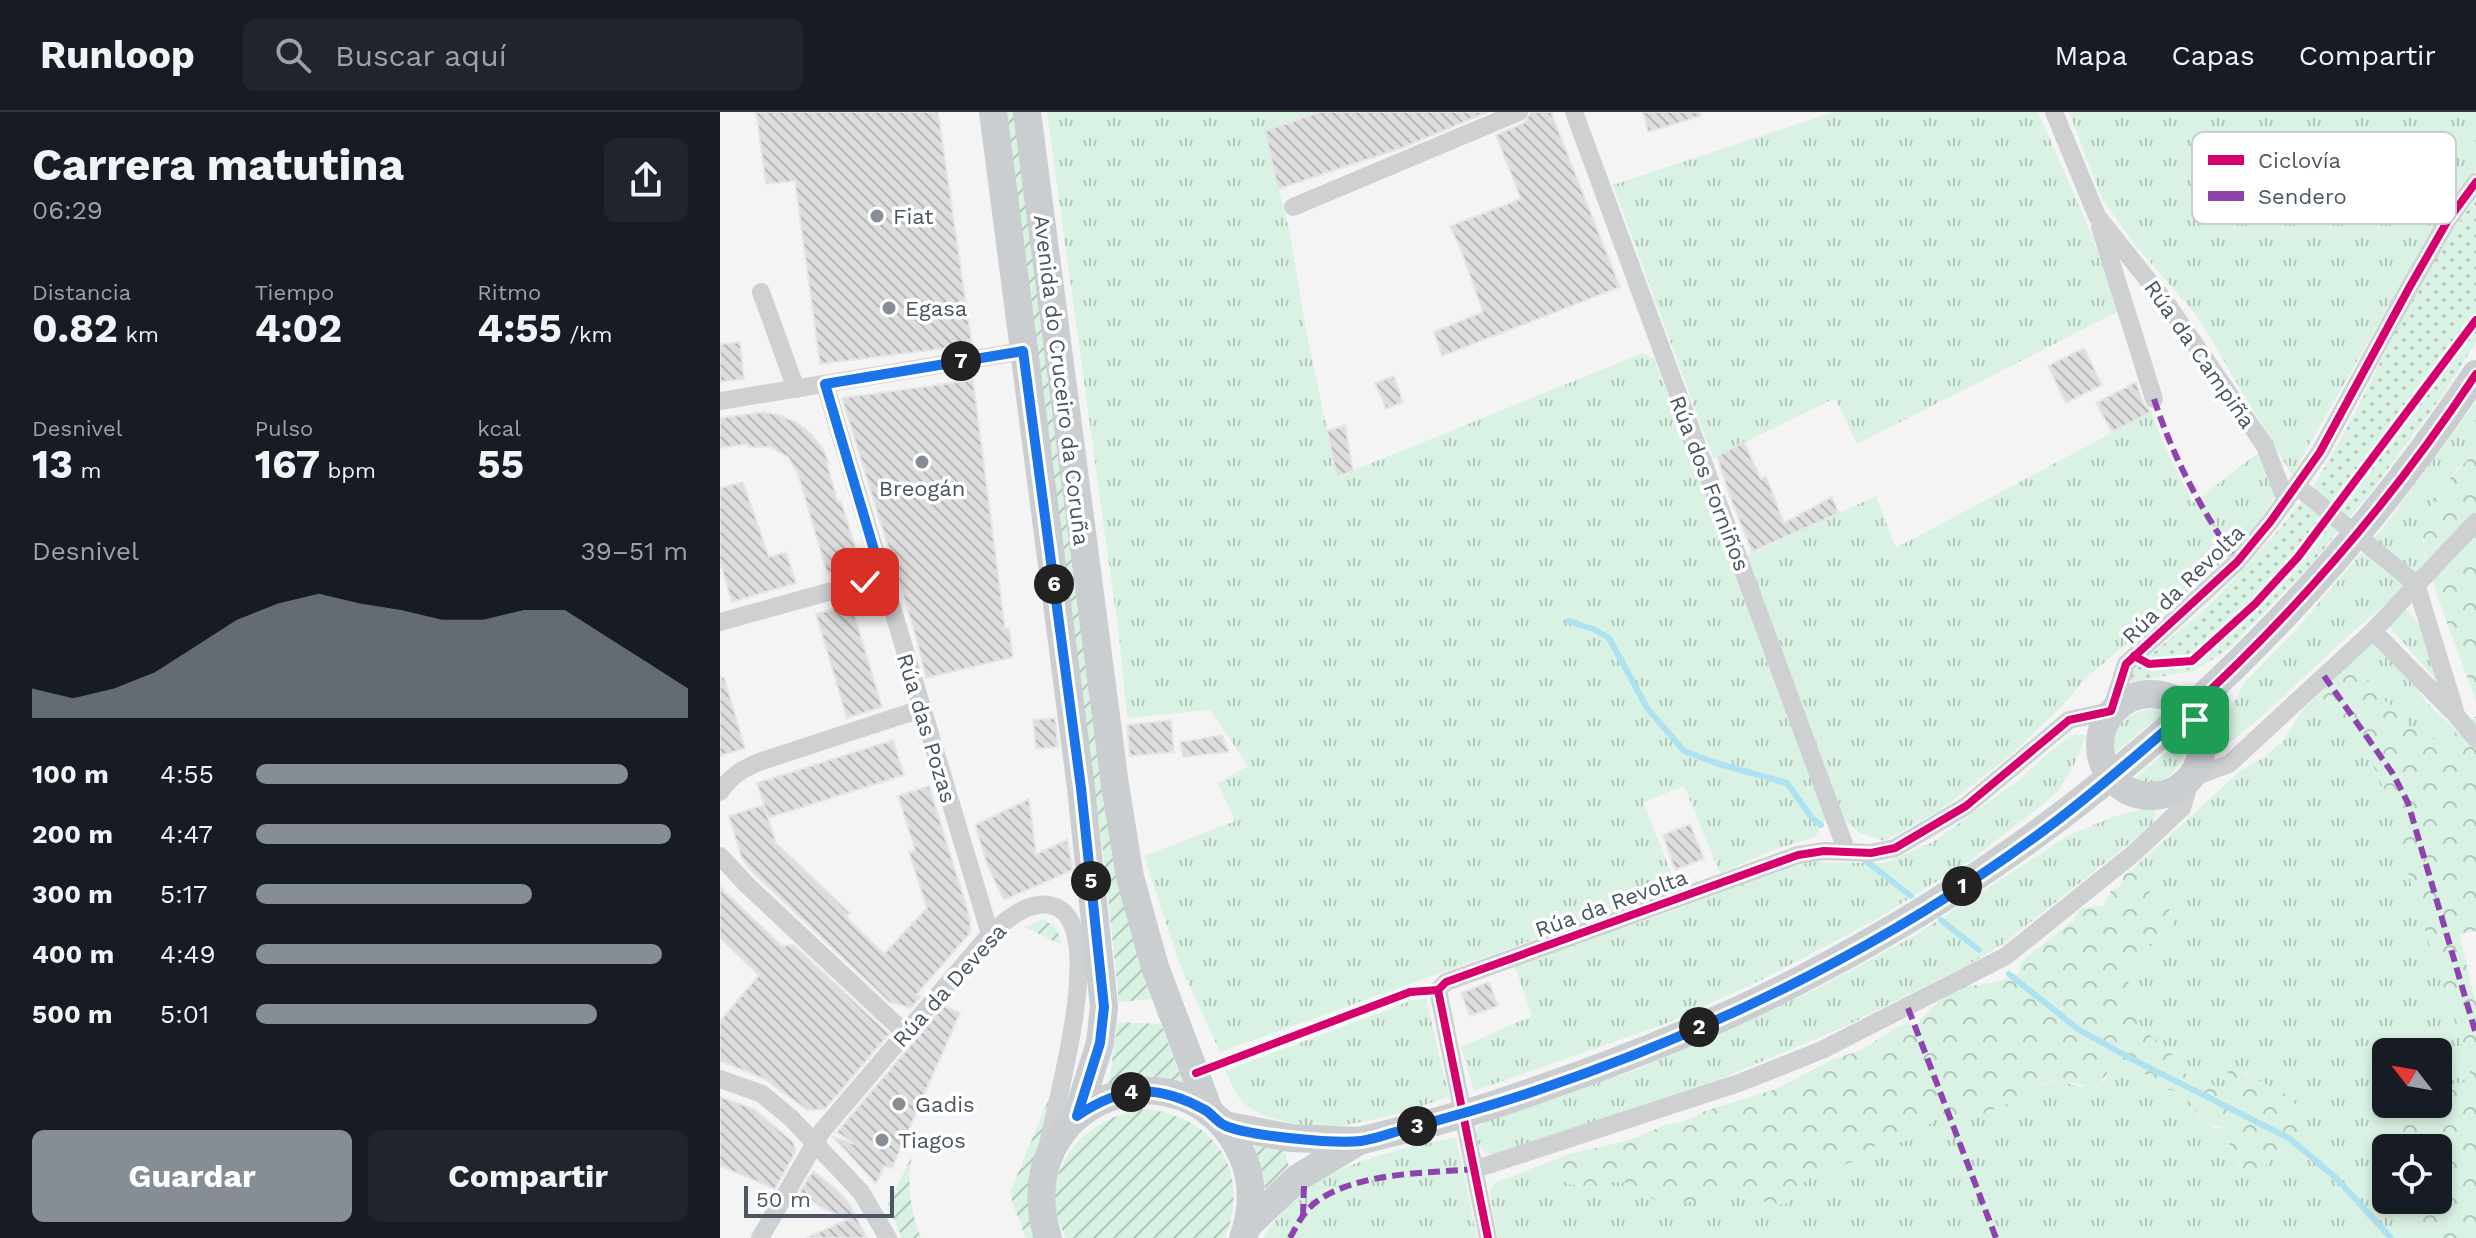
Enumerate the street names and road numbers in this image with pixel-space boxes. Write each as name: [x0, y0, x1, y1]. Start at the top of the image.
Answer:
street label: Avenida do Cruceiro da Coruña: [1029, 213, 1094, 547]
street label: Rúa da Campiña: [2139, 275, 2260, 433]
street label: Rúa dos Forniños: [1665, 392, 1754, 574]
street label: Rúa da Revolta: [2117, 520, 2250, 649]
street label: Rúa das Pozas: [892, 650, 961, 806]
street label: Rúa da Revolta: [1532, 864, 1691, 943]
street label: Rúa da Devesa: [888, 919, 1011, 1052]

